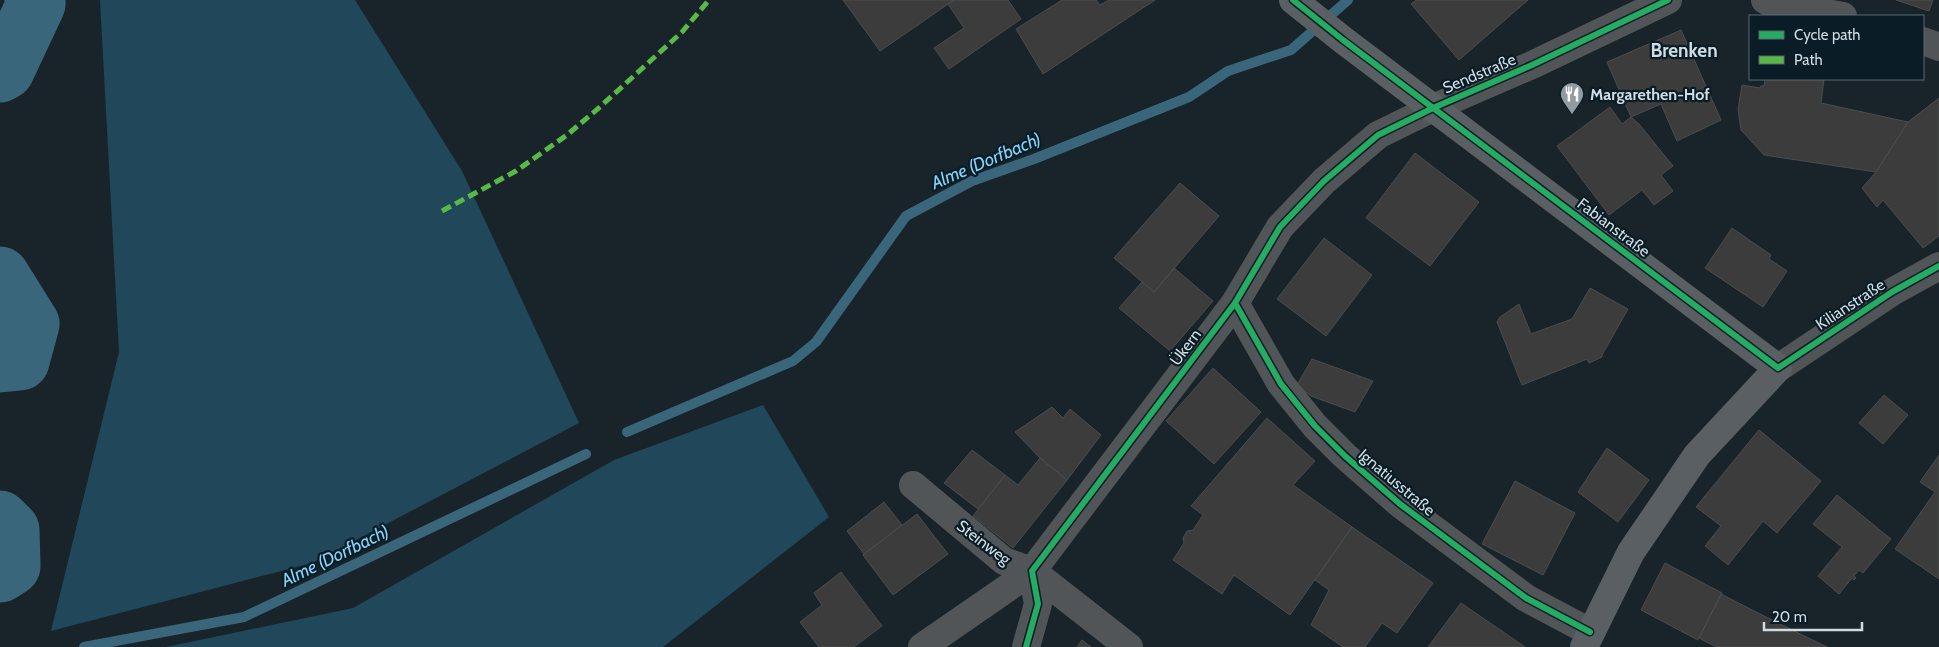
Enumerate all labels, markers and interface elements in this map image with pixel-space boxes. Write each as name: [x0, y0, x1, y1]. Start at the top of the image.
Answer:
legend: [1749, 15, 1924, 80]
text: Cycle path: [1794, 26, 1860, 44]
district label: Brenken: [1650, 39, 1718, 62]
street label: Sendstraße: [1440, 50, 1519, 97]
text: Path: [1794, 51, 1823, 69]
restaurant icon: Margarethen-Hof: [1559, 81, 1585, 115]
place label: Margarethen-Hof: [1590, 85, 1710, 104]
water label: Alme (Dorfbach): [927, 128, 1044, 194]
street label: Fabianstraße: [1574, 194, 1654, 261]
street label: Kilianstraße: [1812, 275, 1888, 334]
street label: Ükern: [1166, 325, 1205, 369]
street label: Ignatiusstraße: [1355, 445, 1439, 520]
street label: Steinweg: [953, 516, 1015, 569]
water label: Alme (Dorfbach): [277, 520, 393, 592]
scale bar: [1764, 600, 1862, 632]
text: 20 m: [1772, 608, 1807, 626]

